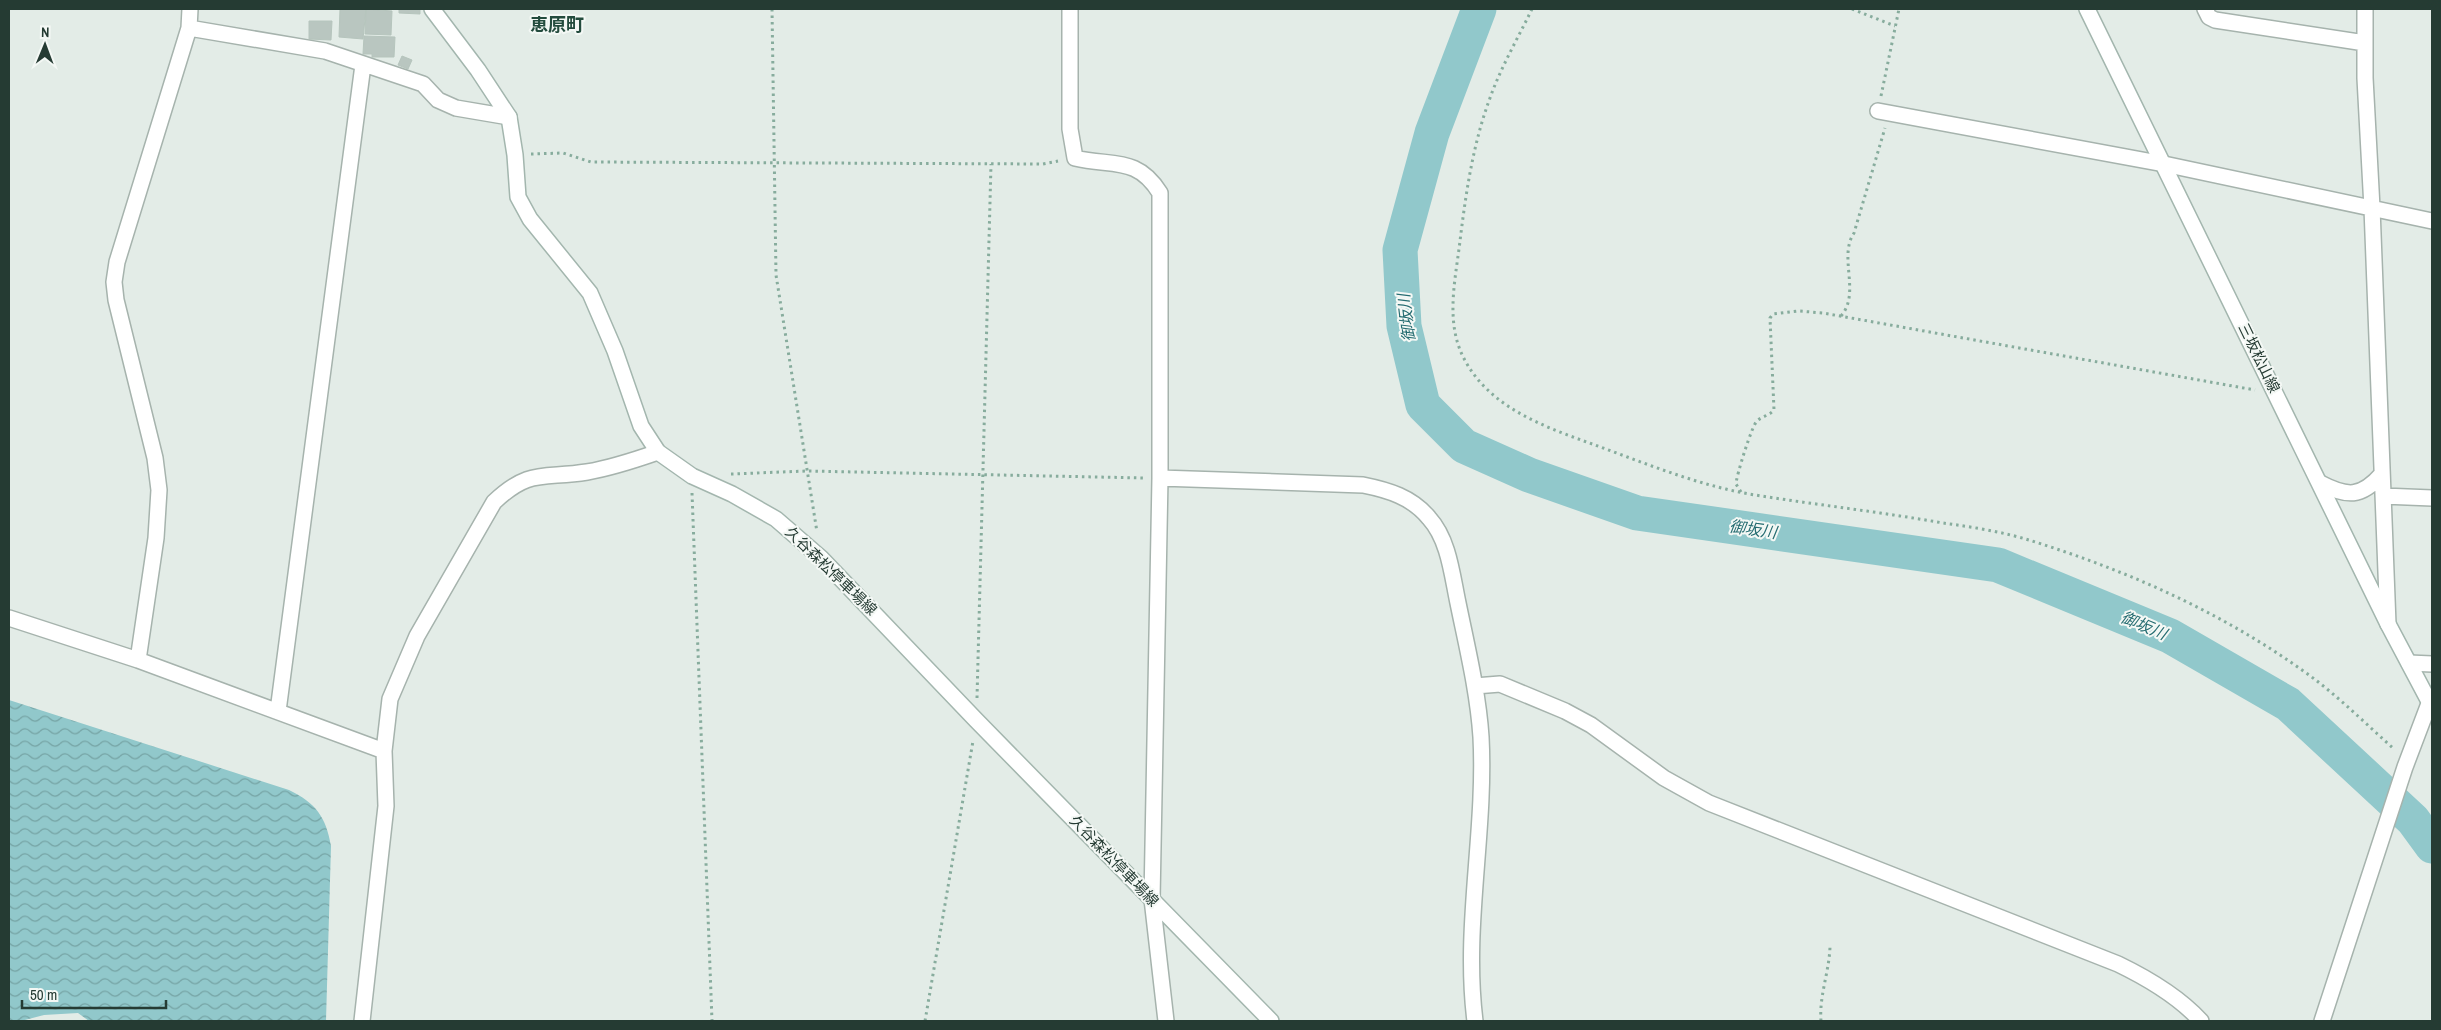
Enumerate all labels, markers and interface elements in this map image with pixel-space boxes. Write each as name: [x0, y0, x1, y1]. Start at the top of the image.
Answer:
district label: 恵原町: [530, 12, 584, 37]
north arrow: [20, 20, 70, 70]
text: N: [41, 23, 50, 41]
water label: 御坂川: [1392, 291, 1420, 343]
street label: 三坂松山線: [2234, 319, 2285, 396]
water label: 御坂川: [1728, 515, 1780, 544]
street label: 久谷森松停車場線: [781, 521, 882, 620]
water label: 御坂川: [2118, 605, 2172, 645]
street label: 久谷森松停車場線: [1065, 810, 1164, 911]
scale bar: [22, 978, 166, 1010]
text: 50 m: [30, 984, 57, 1005]

